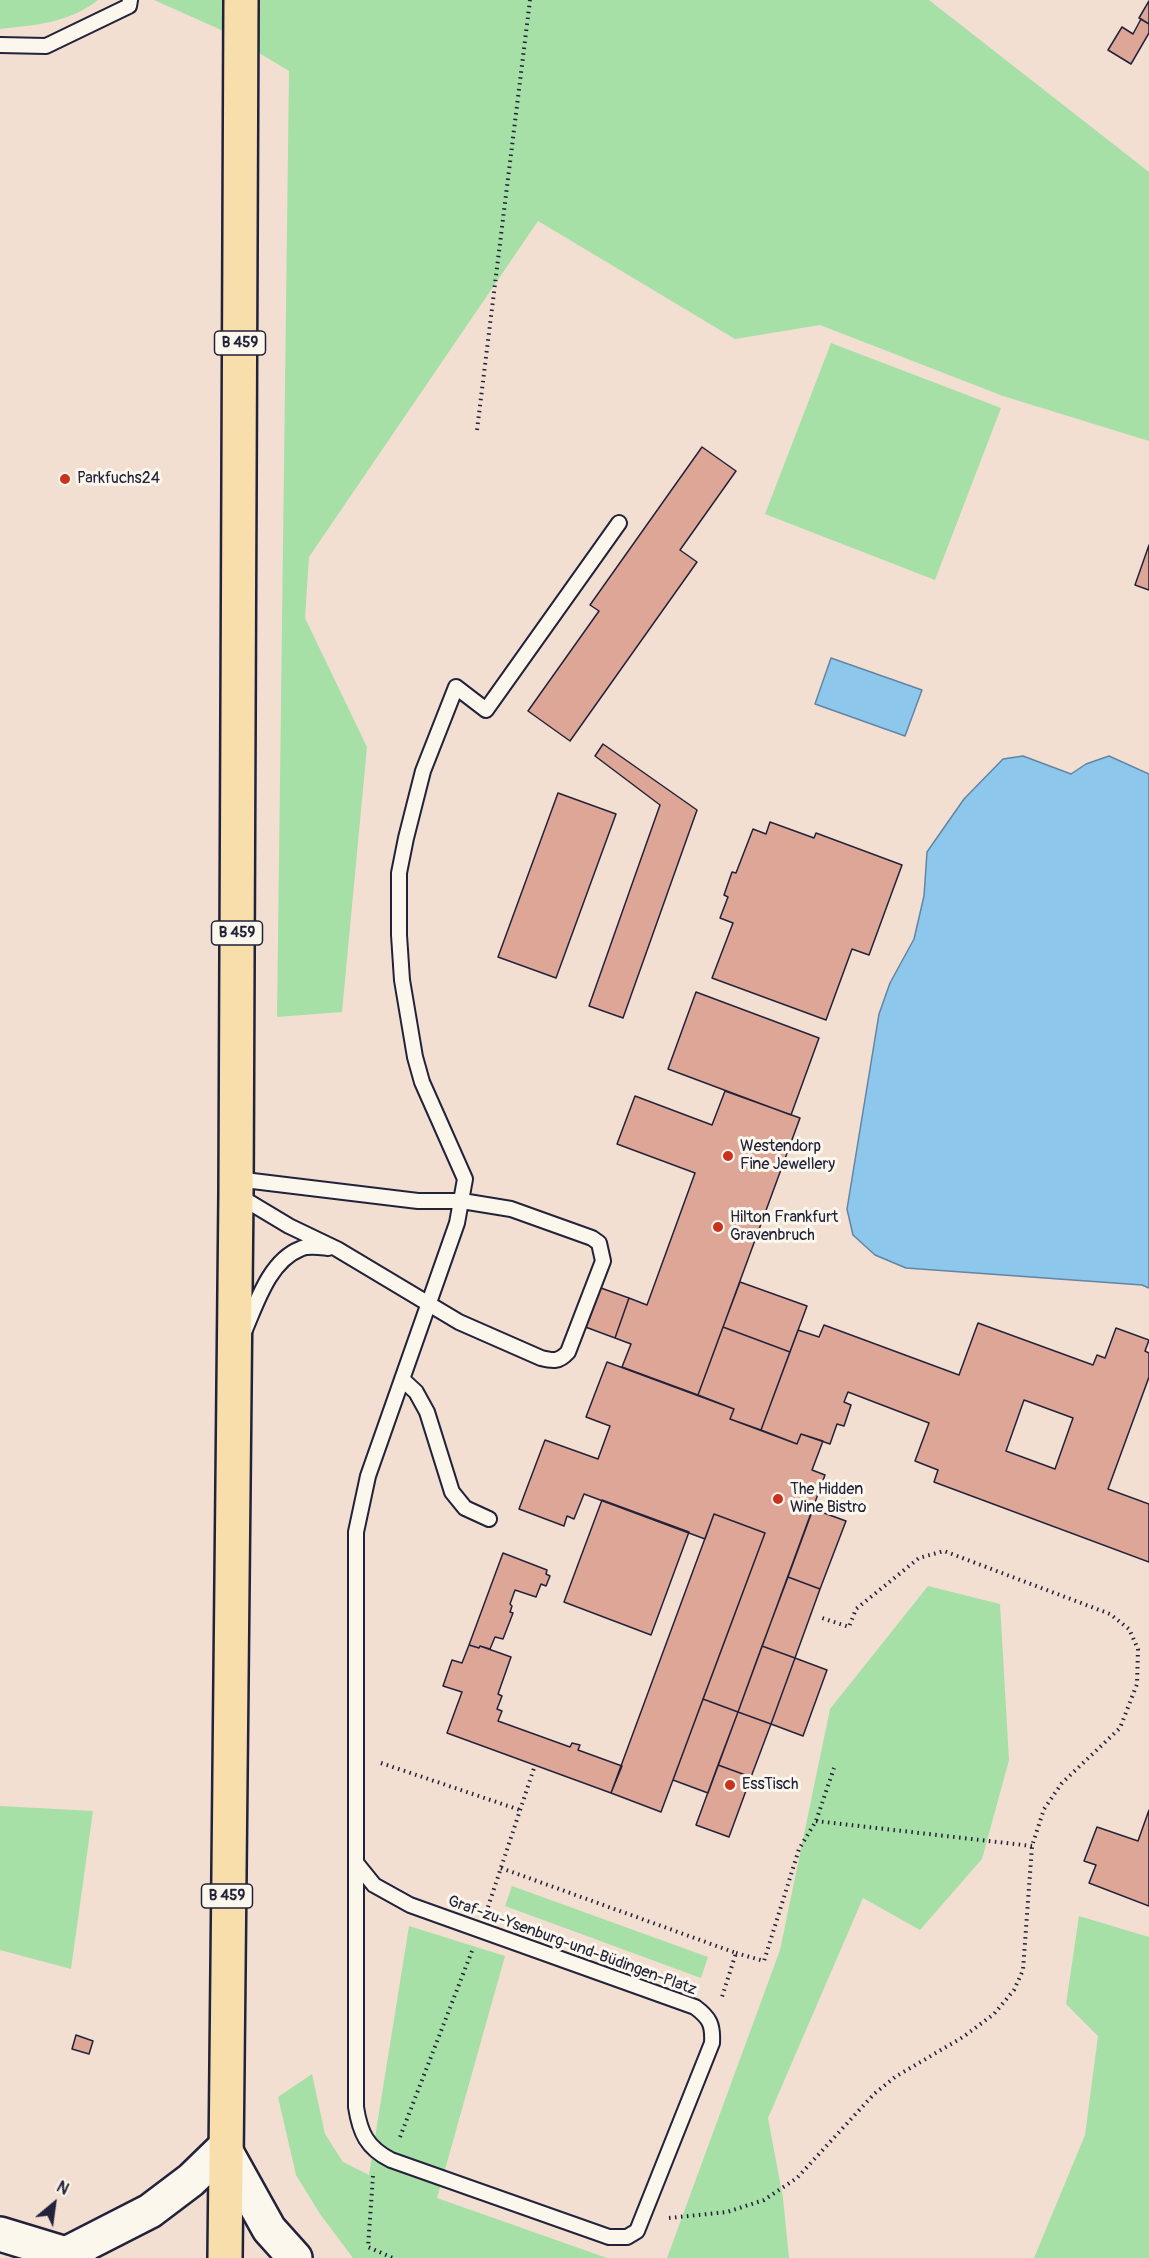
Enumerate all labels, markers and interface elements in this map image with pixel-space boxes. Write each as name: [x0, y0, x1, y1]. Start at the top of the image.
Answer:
road number: B 459: [214, 331, 266, 355]
place label: Parkfuchs24: [77, 469, 160, 489]
marker: Parkfuchs24: [58, 472, 72, 486]
road number: B 459: [212, 921, 262, 945]
place label: Westendorp Fine Jewellery: [740, 1137, 835, 1175]
marker: Westendorp Fine Jewellery: [721, 1149, 735, 1163]
place label: Hilton Frankfurt Gravenbruch: [730, 1208, 838, 1246]
marker: Hilton Frankfurt Gravenbruch: [711, 1220, 725, 1234]
place label: The Hidden Wine Bistro: [790, 1480, 866, 1518]
marker: The Hidden Wine Bistro: [771, 1492, 785, 1506]
place label: EssTisch: [742, 1775, 798, 1795]
marker: EssTisch: [723, 1778, 737, 1792]
road number: B 459: [202, 1884, 252, 1908]
street label: Graf-zu-Ysenburg-und-Büdingen-Platz: [445, 1892, 699, 2000]
north arrow: [24, 2174, 84, 2234]
text: N: [53, 2177, 72, 2200]

